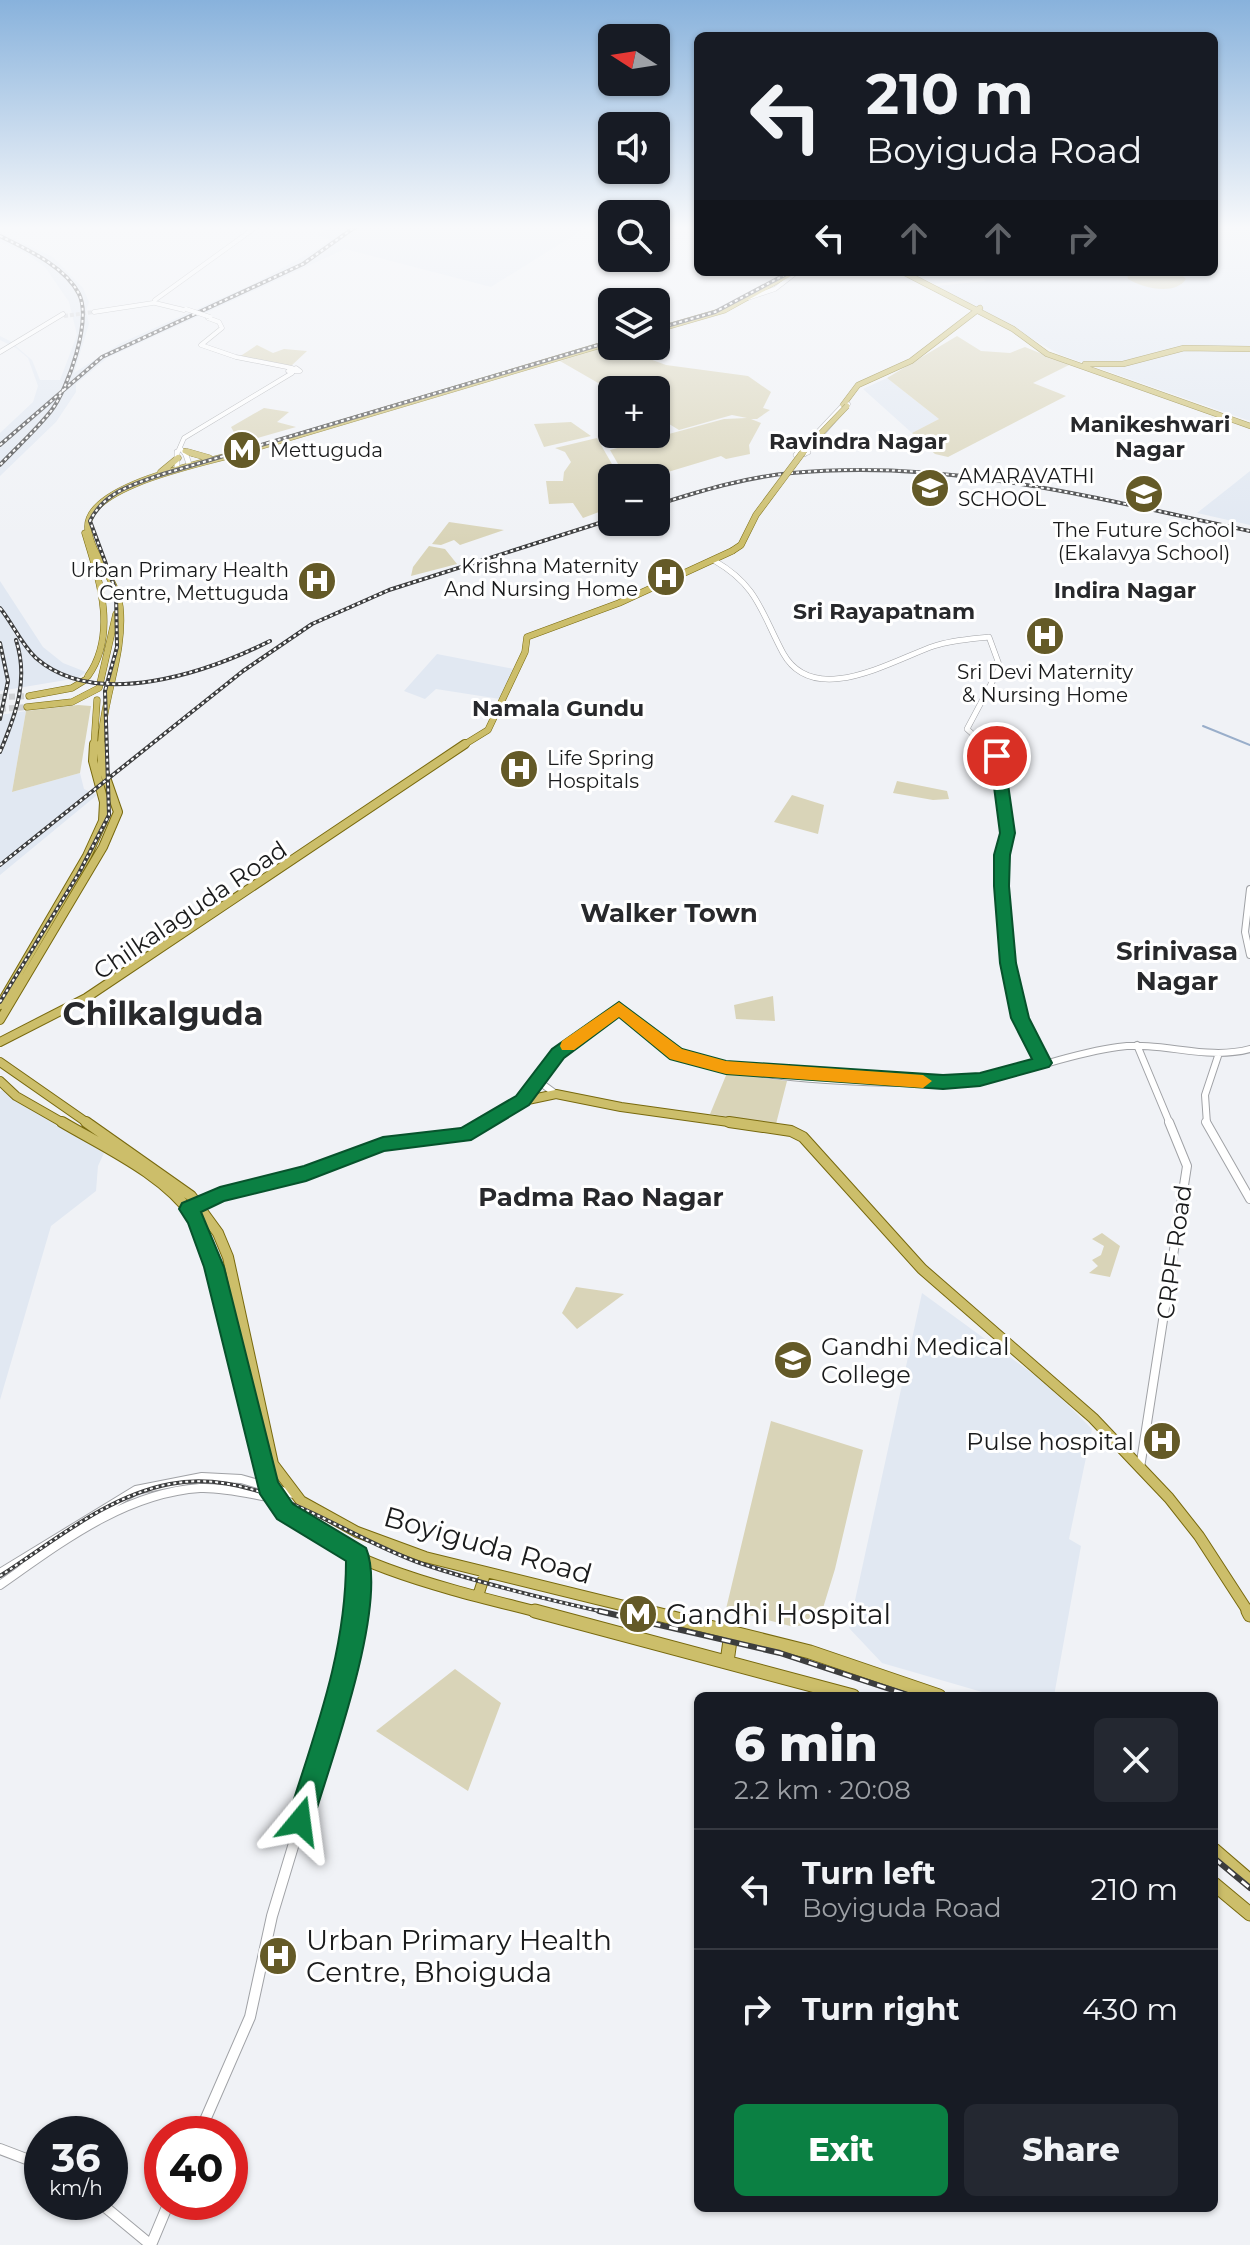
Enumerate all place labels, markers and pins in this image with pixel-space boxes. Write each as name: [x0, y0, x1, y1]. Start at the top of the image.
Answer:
metro station icon: Mettuguda: [221, 429, 263, 471]
place label: Mettuguda: [270, 438, 383, 462]
place label: AMARAVATHI SCHOOL: [958, 464, 1095, 511]
school or university icon: AMARAVATHI SCHOOL: [909, 467, 951, 509]
school or university icon: The Future School (Ekalavya School): [1123, 473, 1165, 515]
place label: The Future School (Ekalavya School): [1053, 518, 1235, 565]
place label: Krishna Maternity And Nursing Home: [444, 554, 638, 601]
hospital icon: Krishna Maternity And Nursing Home: [645, 556, 687, 598]
place label: Urban Primary Health Centre, Mettuguda: [70, 558, 289, 605]
hospital icon: Urban Primary Health Centre, Mettuguda: [296, 560, 338, 602]
hospital icon: Sri Devi Maternity & Nursing Home: [1024, 615, 1066, 657]
place label: Sri Devi Maternity & Nursing Home: [957, 660, 1133, 707]
pin: [963, 722, 1031, 790]
place label: Life Spring Hospitals: [547, 746, 654, 793]
hospital icon: Life Spring Hospitals: [498, 748, 540, 790]
place label: Gandhi Medical College: [821, 1332, 1009, 1389]
school or university icon: Gandhi Medical College: [772, 1339, 814, 1381]
hospital icon: Pulse hospital: [1141, 1420, 1183, 1462]
place label: Pulse hospital: [966, 1427, 1134, 1456]
metro station icon: Gandhi Hospital: [617, 1593, 659, 1635]
place label: Gandhi Hospital: [666, 1597, 891, 1631]
place label: Urban Primary Health Centre, Bhoiguda: [306, 1923, 612, 1989]
hospital icon: Urban Primary Health Centre, Bhoiguda: [257, 1935, 299, 1977]

